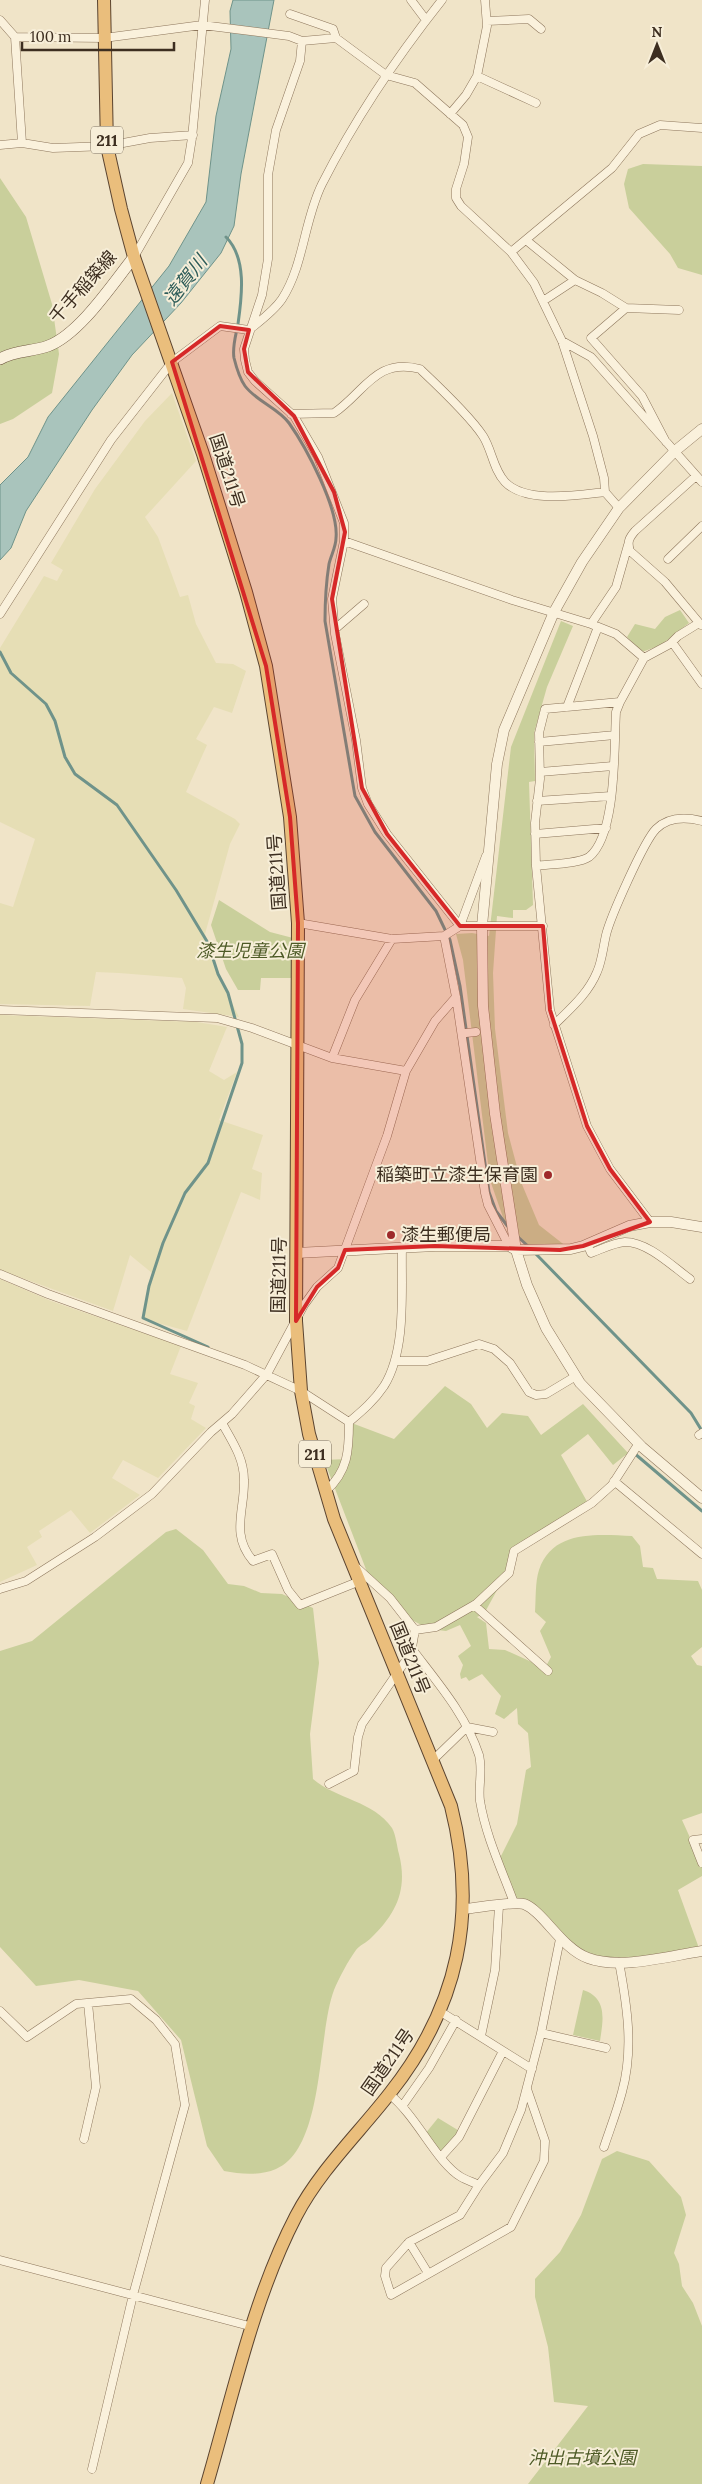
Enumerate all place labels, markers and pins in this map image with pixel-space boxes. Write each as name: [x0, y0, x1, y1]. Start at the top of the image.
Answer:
place label: 稲築町立漆生保育園: [376, 1163, 538, 1186]
marker: 稲築町立漆生保育園: [542, 1169, 554, 1181]
place label: 漆生郵便局: [401, 1223, 491, 1246]
marker: 漆生郵便局: [385, 1229, 397, 1241]

